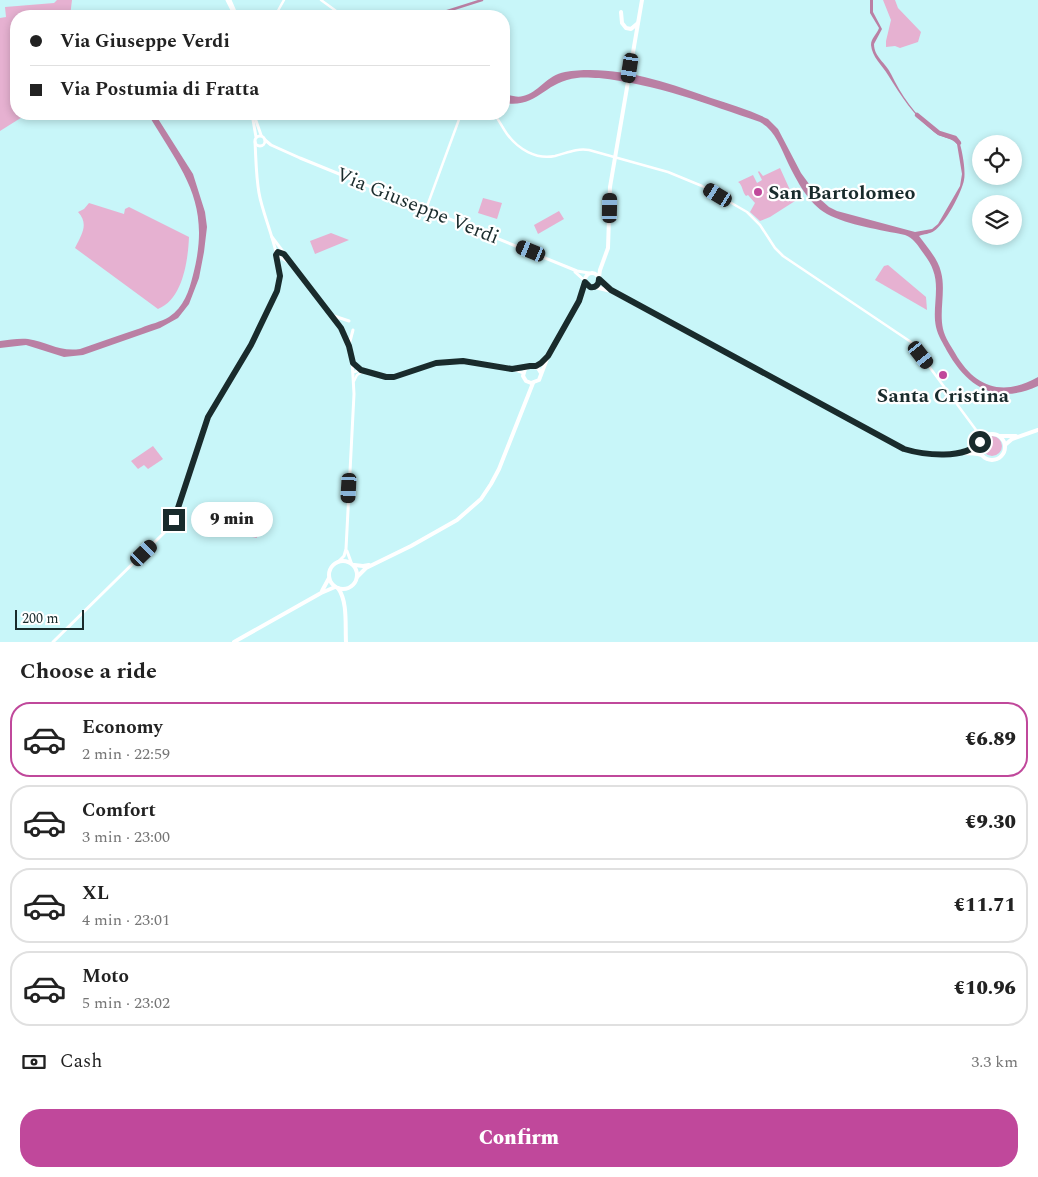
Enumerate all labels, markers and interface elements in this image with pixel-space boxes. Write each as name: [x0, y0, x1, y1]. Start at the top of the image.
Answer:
text: Via Giuseppe Verdi: [60, 27, 230, 56]
car: [620, 52, 639, 84]
text: Via Postumia di Fratta: [60, 75, 259, 104]
map controls: [972, 135, 1022, 245]
button: locate: [972, 135, 1022, 185]
street label: Via Giuseppe Verdi: [332, 160, 504, 252]
place label: San Bartolomeo: [768, 178, 916, 208]
car: [701, 181, 734, 209]
marker: San Bartolomeo: [752, 186, 764, 198]
car: [602, 193, 617, 223]
button: layers: [972, 195, 1022, 245]
car: [514, 238, 547, 264]
car: [905, 339, 936, 371]
marker: Santa Cristina: [937, 369, 949, 381]
place label: Santa Cristina: [877, 381, 1010, 411]
route start: [969, 431, 991, 453]
car: [340, 473, 357, 503]
callout: 9 min: [192, 502, 274, 538]
text: 9 min: [210, 507, 254, 531]
route end: [163, 509, 185, 531]
car: [127, 537, 160, 569]
scale bar: [15, 607, 84, 630]
text: 200 m: [22, 608, 59, 629]
text: Choose a ride: [20, 655, 157, 688]
text: Economy: [82, 713, 163, 742]
icon: car: [22, 717, 67, 762]
text: €6.89: [965, 725, 1016, 754]
text: 2 min · 22:59: [82, 742, 170, 766]
text: Comfort: [82, 796, 156, 825]
icon: car: [22, 800, 67, 845]
text: €9.30: [965, 808, 1016, 837]
text: 3 min · 23:00: [82, 825, 170, 849]
text: XL: [82, 879, 109, 908]
icon: car: [22, 883, 67, 928]
text: €11.71: [954, 891, 1016, 920]
text: 4 min · 23:01: [82, 908, 170, 932]
text: Moto: [82, 962, 129, 991]
icon: car: [22, 966, 67, 1011]
text: €10.96: [954, 974, 1016, 1003]
text: 5 min · 23:02: [82, 991, 170, 1015]
text: Cash: [60, 1047, 102, 1076]
icon: cash: [20, 1048, 48, 1076]
text: 3.3 km: [971, 1050, 1018, 1074]
button: Confirm: [20, 1109, 1018, 1167]

